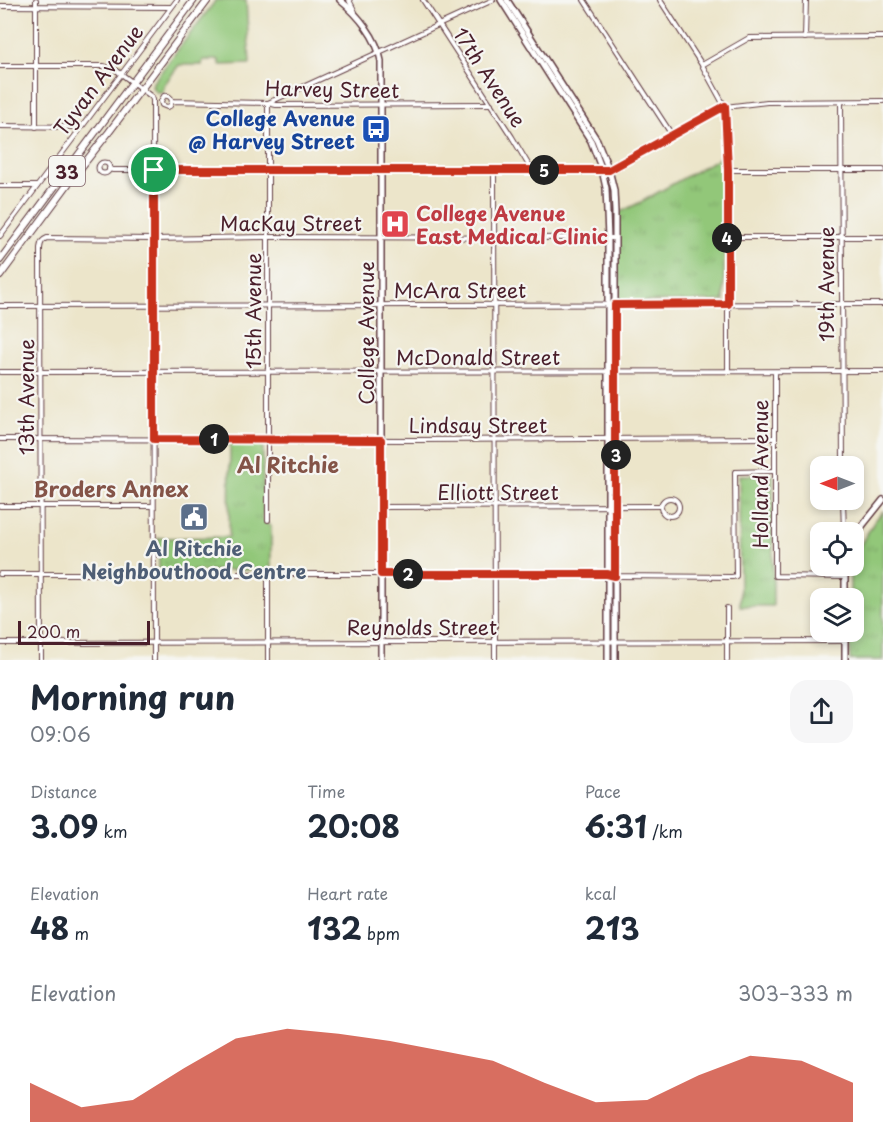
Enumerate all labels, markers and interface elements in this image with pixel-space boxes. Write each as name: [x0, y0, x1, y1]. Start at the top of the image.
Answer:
street label: Tyvan Avenue: [46, 18, 150, 142]
street label: 17th Avenue: [446, 21, 534, 133]
street label: Harvey Street: [265, 73, 399, 105]
place label: College Avenue @ Harvey Street: [188, 103, 355, 156]
bus stop icon: College Avenue @ Harvey Street: [360, 113, 392, 145]
pin: [128, 144, 179, 195]
icon: arrive: [137, 153, 170, 186]
pin: 5: [529, 155, 559, 185]
road number: 33: [49, 156, 85, 186]
text: 5: [539, 158, 549, 182]
place label: College Avenue East Medical Clinic: [416, 198, 608, 251]
street label: MacKay Street: [220, 208, 362, 238]
hospital icon: College Avenue East Medical Clinic: [379, 208, 411, 240]
pin: 4: [712, 223, 742, 253]
text: 4: [722, 226, 732, 250]
street label: 19th Avenue: [811, 226, 841, 342]
street label: 15th Avenue: [238, 253, 268, 369]
street label: College Avenue: [351, 261, 381, 405]
street label: McAra Street: [394, 275, 526, 305]
street label: 13th Avenue: [11, 339, 41, 455]
street label: McDonald Street: [396, 342, 560, 372]
street label: Holland Avenue: [745, 399, 775, 548]
street label: Lindsay Street: [409, 410, 547, 440]
pin: 1: [199, 424, 229, 454]
text: 1: [210, 427, 218, 451]
pin: 3: [601, 440, 631, 470]
text: 3: [611, 443, 621, 467]
district label: Al Ritchie: [237, 448, 339, 480]
north arrow: [810, 456, 864, 510]
map controls: [810, 456, 864, 642]
district label: Broders Annex: [33, 472, 189, 504]
street label: Elliott Street: [437, 477, 559, 507]
public building icon: Al Ritchie Neighbouthood Centre: [178, 501, 210, 533]
button: locate: [810, 522, 864, 576]
place label: Al Ritchie Neighbouthood Centre: [82, 533, 307, 586]
pin: 2: [393, 559, 423, 589]
text: 2: [402, 562, 414, 586]
button: layers: [810, 588, 864, 642]
street label: Reynolds Street: [347, 612, 497, 642]
scale bar: [18, 618, 150, 646]
text: 200 m: [27, 619, 80, 643]
text: Morning run: [30, 671, 235, 721]
button: share: [790, 680, 853, 743]
text: 09:06: [30, 719, 91, 749]
text: Distance: [30, 779, 97, 803]
text: Time: [307, 779, 345, 803]
text: Pace: [585, 779, 621, 803]
text: 3.09: [30, 803, 98, 848]
text: 20:08: [307, 803, 400, 848]
text: 6:31: [585, 803, 647, 848]
text: km: [98, 819, 128, 843]
text: /km: [647, 819, 683, 843]
text: Elevation: [30, 881, 99, 905]
text: Heart rate: [307, 881, 388, 905]
text: kcal: [585, 881, 617, 905]
text: 48: [30, 905, 69, 950]
text: 132: [307, 905, 362, 950]
text: 213: [585, 905, 640, 950]
text: m: [69, 921, 89, 945]
text: bpm: [362, 921, 400, 945]
text: Elevation: [30, 978, 116, 1008]
text: 303–333 m: [738, 978, 853, 1008]

